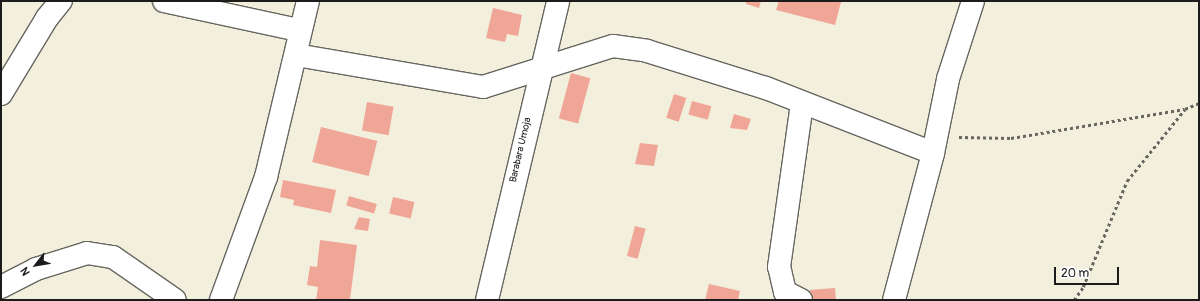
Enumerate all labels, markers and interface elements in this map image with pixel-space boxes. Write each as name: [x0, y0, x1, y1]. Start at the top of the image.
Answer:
street label: Barabara Umoja: [508, 116, 534, 184]
north arrow: [16, 245, 56, 285]
scale bar: [1056, 259, 1121, 285]
text: N: [18, 265, 33, 278]
text: 20 m: [1061, 266, 1089, 281]

